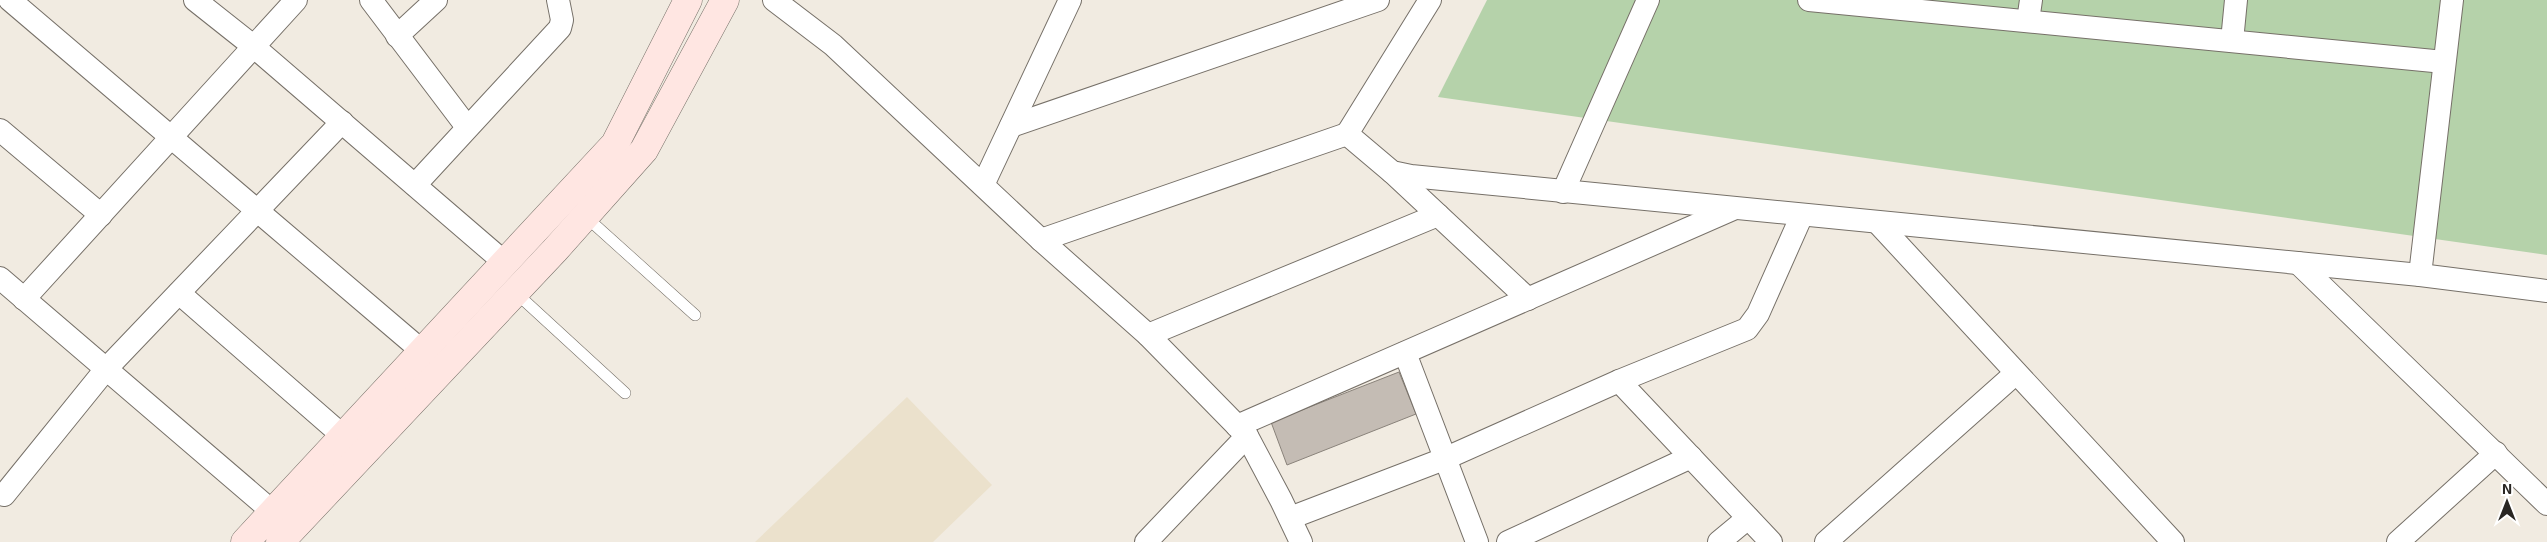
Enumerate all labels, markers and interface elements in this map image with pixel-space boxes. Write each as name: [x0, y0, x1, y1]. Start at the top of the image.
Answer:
north arrow: [2482, 477, 2532, 527]
text: N: [2502, 480, 2512, 497]

